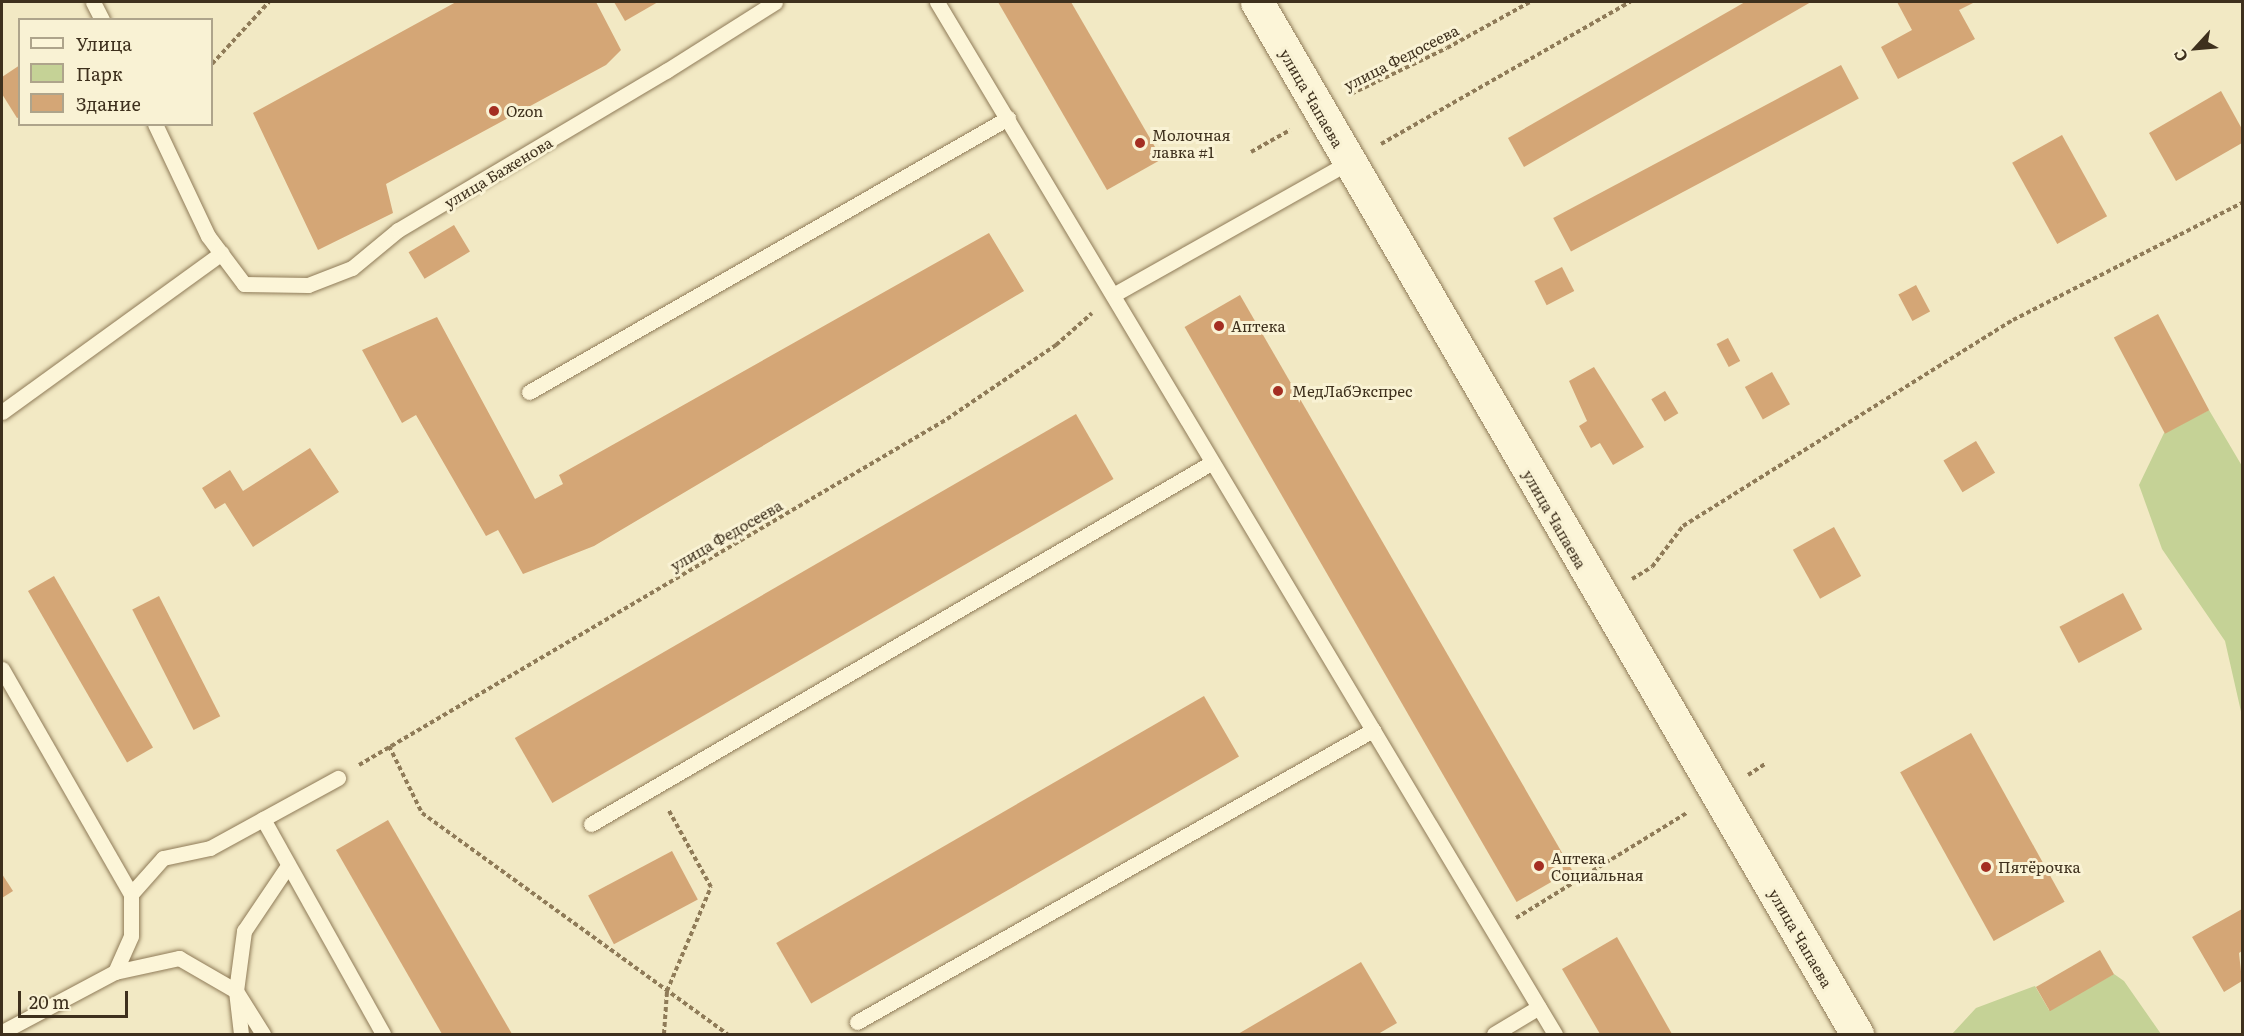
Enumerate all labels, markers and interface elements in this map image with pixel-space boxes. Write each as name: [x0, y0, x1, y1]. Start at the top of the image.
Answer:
legend: [18, 18, 213, 126]
north arrow: [2166, 18, 2226, 78]
street label: улица Федосеева: [1341, 20, 1461, 94]
text: Улица: [76, 30, 132, 57]
street label: улица Чапаева: [1276, 45, 1348, 151]
text: С: [2167, 46, 2193, 66]
text: Парк: [76, 60, 123, 87]
text: Здание: [76, 90, 141, 117]
place label: Ozon: [506, 102, 543, 120]
marker: Ozon: [487, 104, 501, 118]
place label: Молочная лавка #1: [1152, 125, 1231, 160]
street label: улица Баженова: [441, 133, 555, 211]
marker: Молочная лавка #1: [1133, 136, 1147, 150]
place label: Аптека: [1231, 317, 1286, 335]
marker: Аптека: [1212, 319, 1226, 333]
marker: МедЛабЭкспрес: [1269, 382, 1287, 400]
place label: МедЛабЭкспрес: [1292, 382, 1413, 400]
street label: улица Чапаева: [1519, 466, 1591, 572]
street label: улица Федосеева: [667, 496, 785, 574]
place label: Аптека Социальная: [1551, 848, 1644, 883]
place label: Пятёрочка: [1998, 858, 2081, 876]
marker: Аптека Социальная: [1532, 859, 1546, 873]
marker: Пятёрочка: [1979, 860, 1993, 874]
street label: улица Чапаева: [1765, 885, 1837, 991]
scale bar: [21, 979, 130, 1017]
text: 20 m: [29, 988, 70, 1015]

